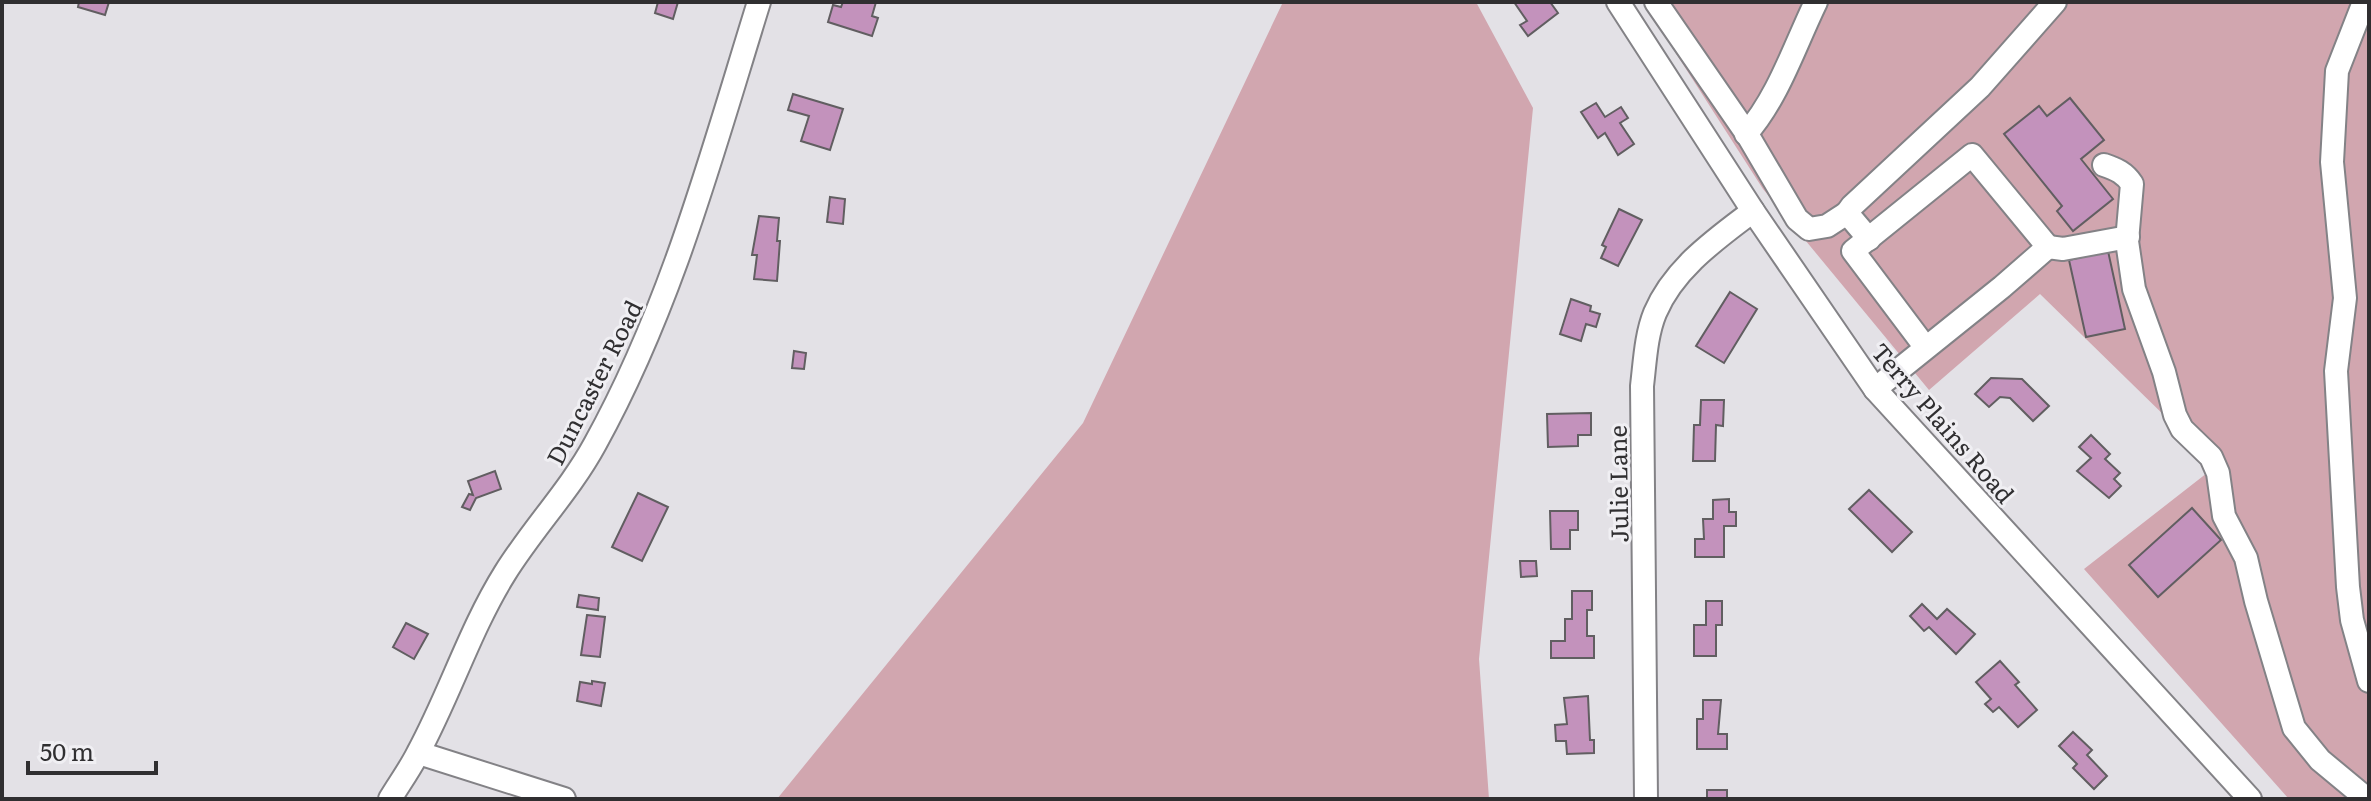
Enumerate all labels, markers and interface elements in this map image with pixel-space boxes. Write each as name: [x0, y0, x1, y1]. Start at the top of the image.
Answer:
street label: Duncaster Road: [536, 293, 650, 470]
street label: Terry Plains Road: [1864, 334, 2024, 510]
street label: Julie Lane: [1598, 425, 1636, 543]
scale bar: [28, 725, 156, 775]
text: 50 m: [40, 733, 94, 768]

